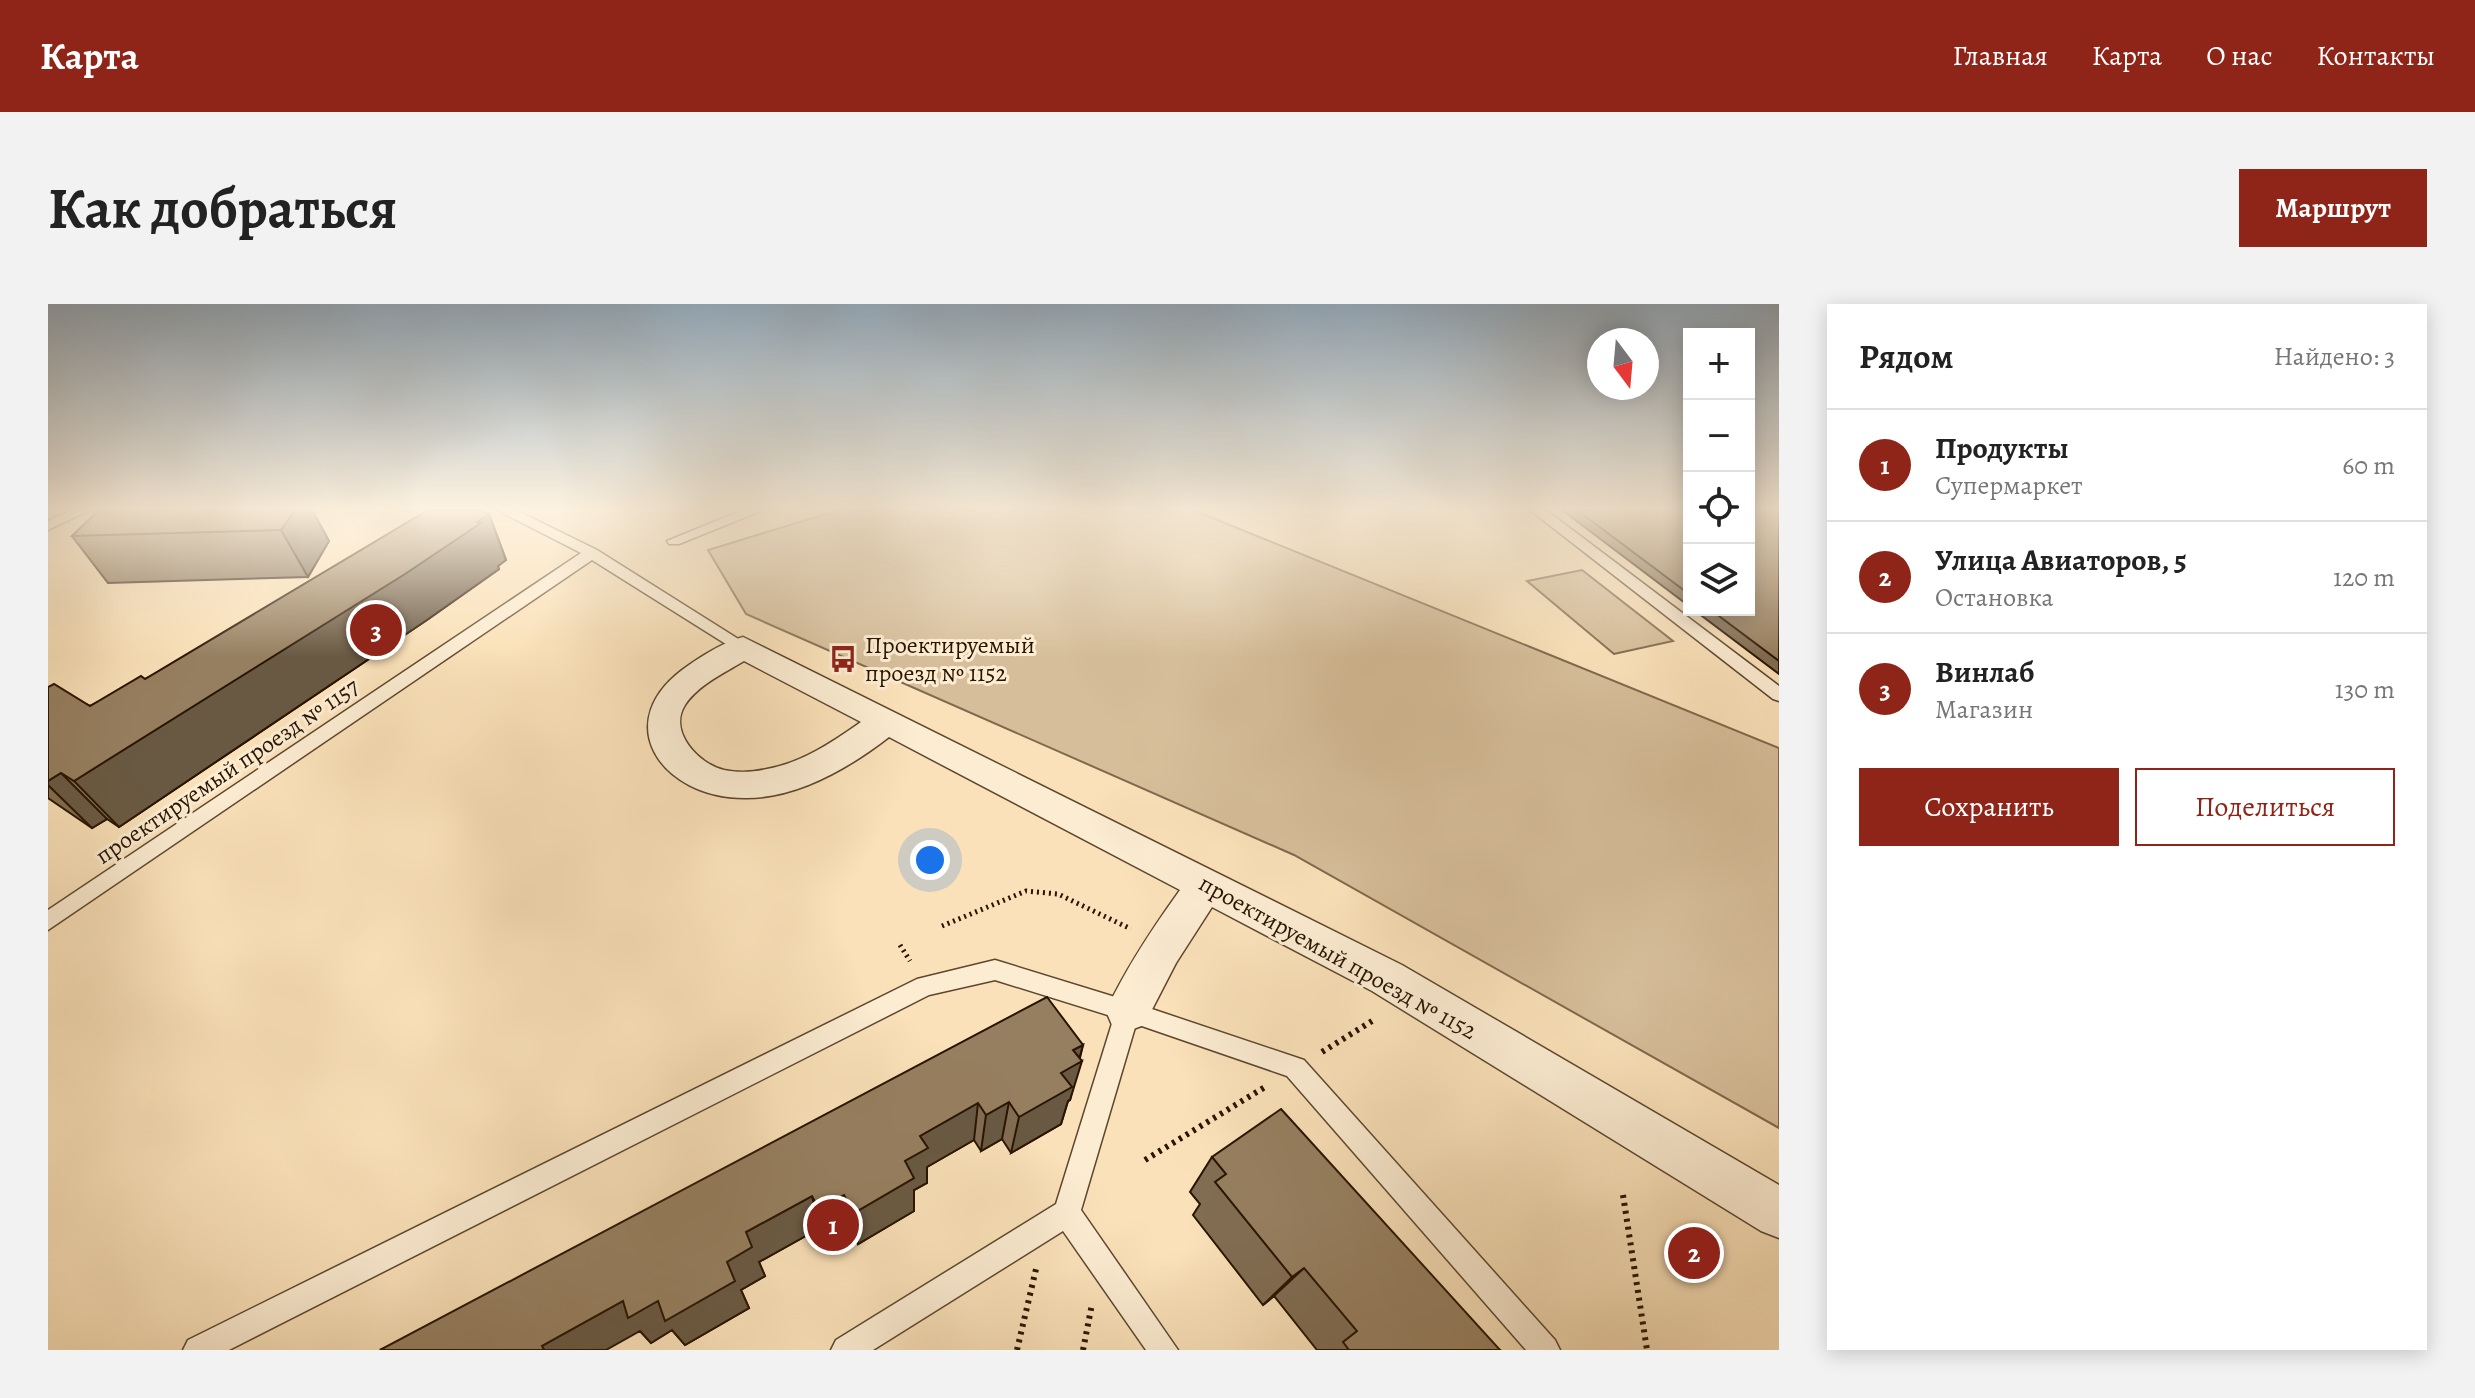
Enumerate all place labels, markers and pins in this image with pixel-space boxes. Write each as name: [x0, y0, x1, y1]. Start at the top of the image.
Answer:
pin: 3: [350, 600, 402, 660]
place label: Проектируемый проезд № 1152: [865, 629, 1035, 689]
bus stop icon: Проектируемый проезд № 1152: [828, 644, 858, 674]
pin: 1: [807, 1195, 859, 1255]
pin: 2: [1668, 1223, 1720, 1283]

